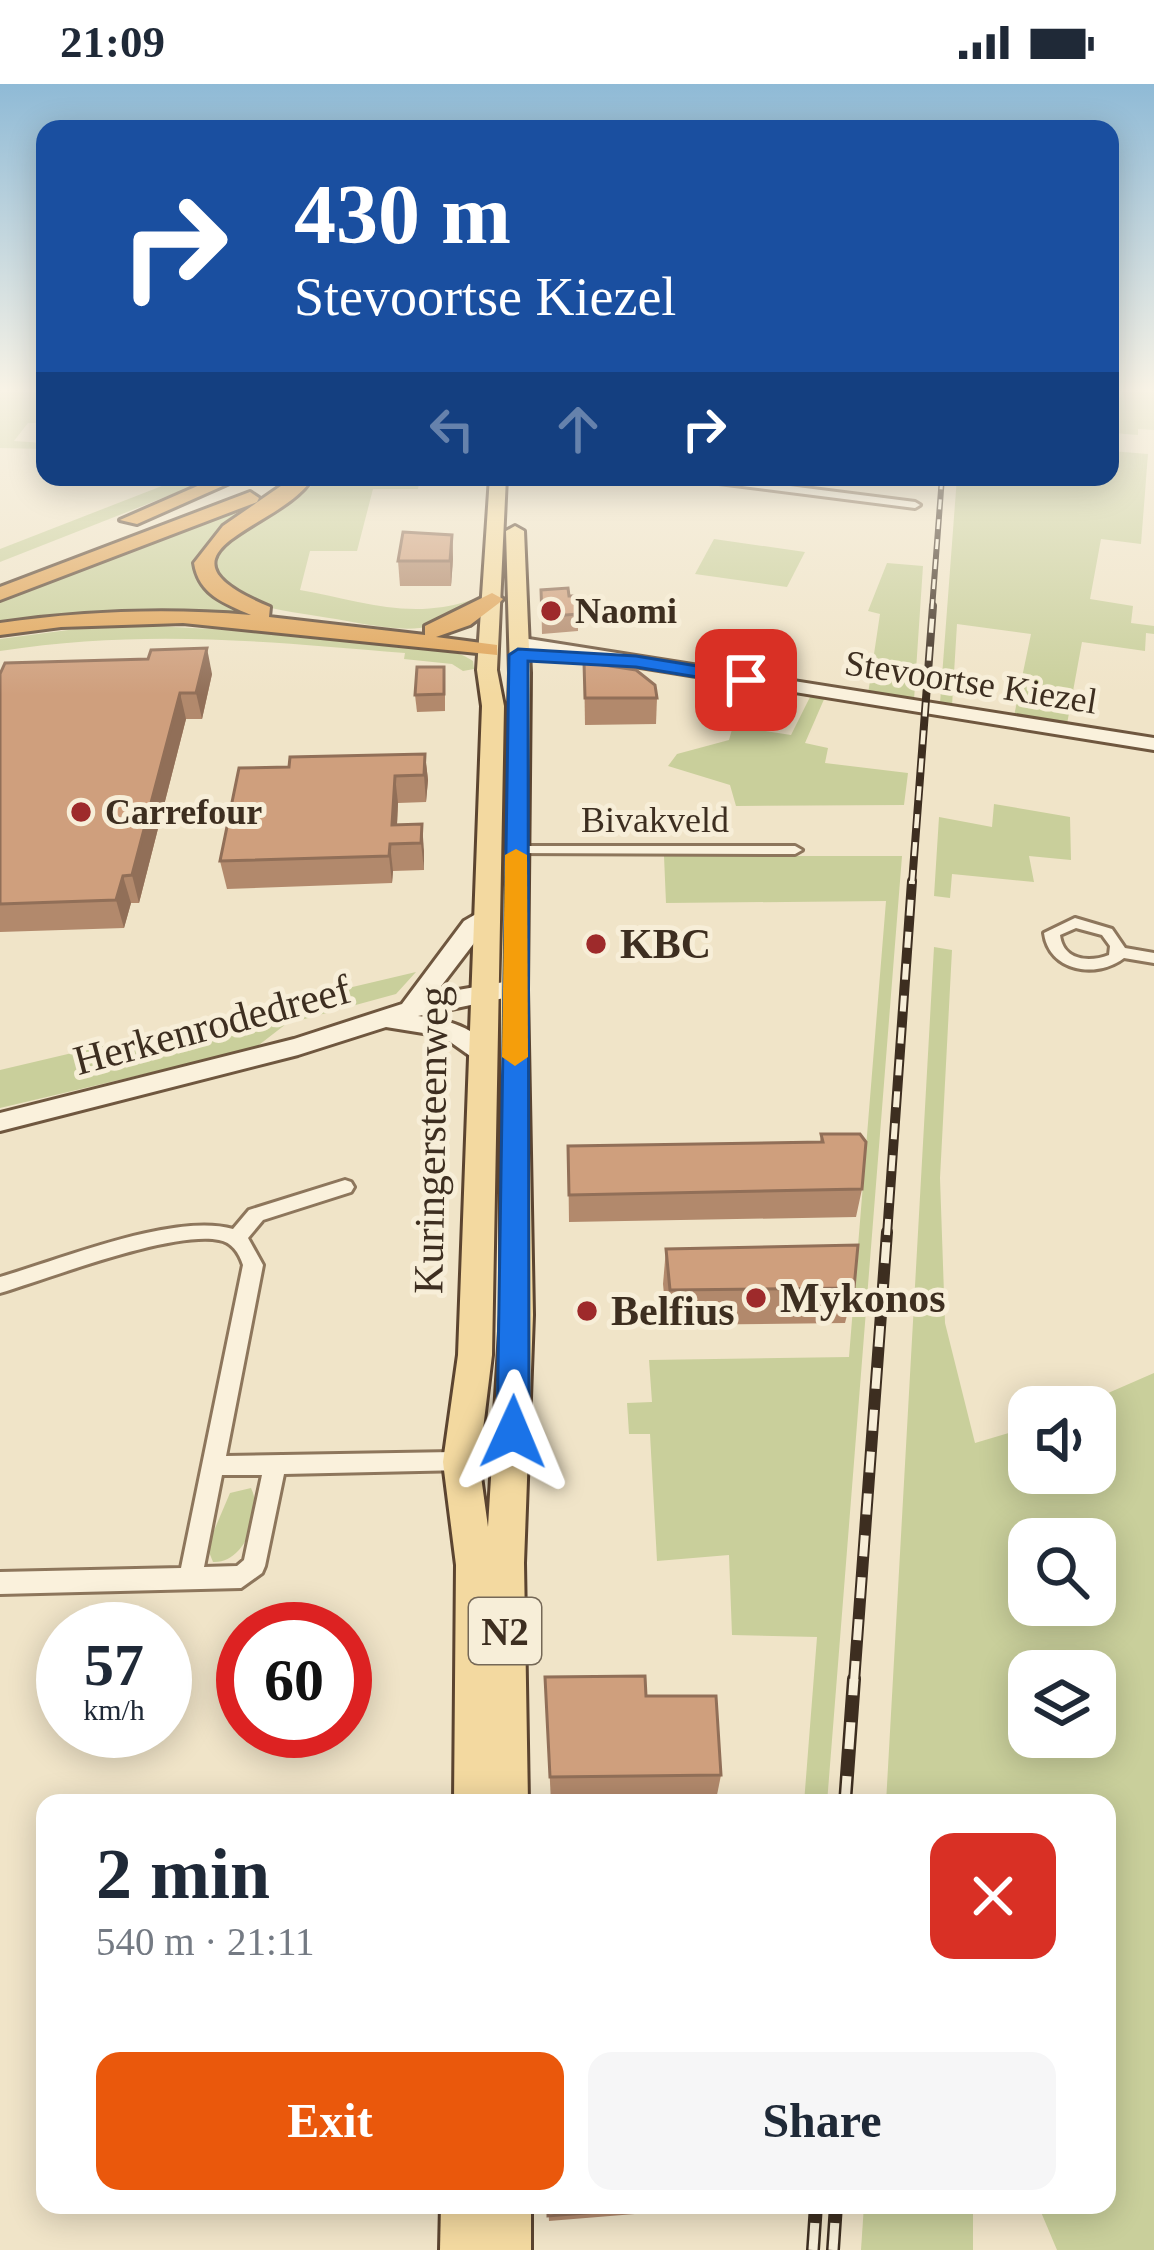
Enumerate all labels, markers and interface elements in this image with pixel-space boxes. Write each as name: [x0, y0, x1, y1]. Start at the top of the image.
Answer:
text: 21:09: [60, 17, 165, 67]
icon: right: [96, 168, 252, 324]
text: 430 m: [294, 168, 511, 261]
text: Stevoortse Kiezel: [294, 267, 676, 327]
icon: left: [419, 396, 485, 462]
icon: ahead: [545, 396, 611, 462]
icon: right: [671, 396, 737, 462]
place label: Naomi: [575, 591, 677, 631]
marker: Naomi: [538, 598, 564, 624]
pin: [695, 629, 797, 731]
street label: Stevoortse Kiezel: [842, 642, 1100, 722]
icon: arrive: [713, 647, 779, 713]
place label: Carrefour: [105, 792, 262, 832]
marker: Carrefour: [68, 799, 94, 825]
street label: Bivakveld: [581, 800, 729, 840]
place label: KBC: [620, 921, 711, 967]
marker: KBC: [583, 931, 609, 957]
street label: Herkenrodedreef: [69, 966, 355, 1084]
street label: Kuringersteenweg: [405, 986, 457, 1294]
place label: Mykonos: [780, 1275, 946, 1321]
marker: Mykonos: [743, 1285, 769, 1311]
place label: Belfius: [611, 1288, 735, 1334]
marker: Belfius: [574, 1298, 600, 1324]
position arrow: [450, 1369, 576, 1495]
map controls: [1008, 1386, 1116, 1758]
button: sound: [1008, 1386, 1116, 1494]
button: search: [1008, 1518, 1116, 1626]
road number: N2: [469, 1598, 541, 1664]
speed limit sign: 60: [216, 1602, 372, 1758]
text: 57: [84, 1632, 144, 1698]
button: layers: [1008, 1650, 1116, 1758]
text: km/h: [83, 1693, 145, 1726]
button: close: [930, 1833, 1056, 1959]
text: 2 min: [96, 1834, 270, 1914]
text: 540 m · 21:11: [96, 1920, 314, 1963]
button: Exit: [96, 2052, 564, 2190]
button: Share: [588, 2052, 1056, 2190]

